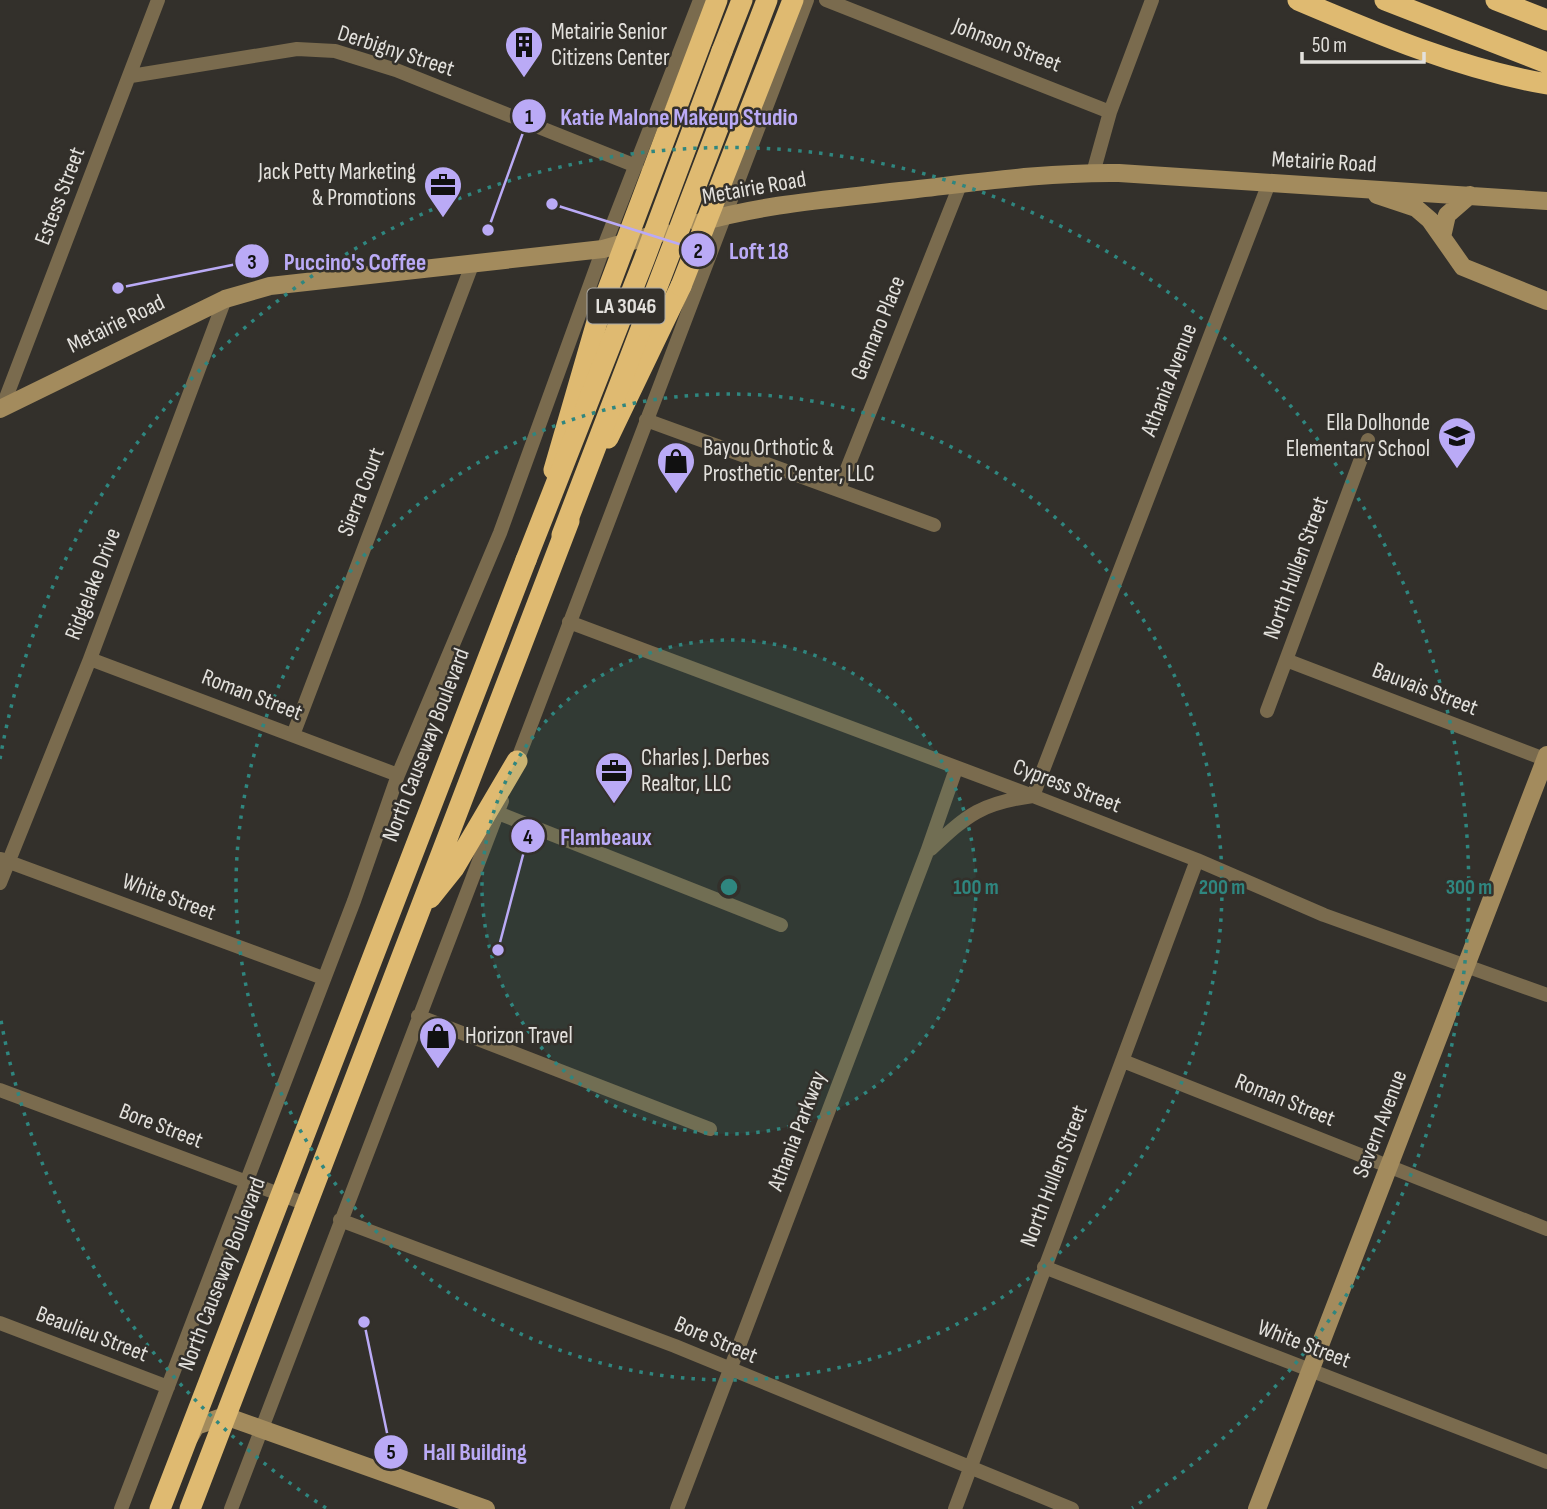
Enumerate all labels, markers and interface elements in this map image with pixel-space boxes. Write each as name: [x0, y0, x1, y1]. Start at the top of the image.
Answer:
street label: Johnson Street: [948, 11, 1065, 78]
place label: Metairie Senior Citizens Center: [551, 18, 670, 72]
street label: Derbigny Street: [334, 19, 458, 83]
scale bar: [1302, 21, 1424, 65]
building icon: Metairie Senior Citizens Center: [503, 24, 545, 79]
text: 50 m: [1312, 33, 1347, 58]
callout: Katie Malone Makeup Studio: [511, 94, 812, 139]
text: Katie Malone Makeup Studio: [560, 103, 798, 132]
text: 1: [525, 105, 533, 130]
street label: Estess Street: [29, 143, 91, 249]
street label: Metairie Road: [1271, 145, 1377, 179]
place label: Jack Petty Marketing & Promotions: [257, 158, 416, 212]
office icon: Jack Petty Marketing & Promotions: [422, 164, 464, 219]
street label: Metairie Road: [700, 165, 808, 211]
callout: Loft 18: [680, 228, 803, 273]
text: Loft 18: [729, 237, 789, 266]
callout: Puccino's Coffee: [235, 239, 441, 284]
text: 2: [693, 239, 703, 264]
text: Puccino's Coffee: [284, 248, 426, 277]
text: 3: [247, 250, 257, 275]
street label: Gennaro Place: [844, 272, 912, 384]
street label: Metairie Road: [63, 288, 169, 360]
road number: LA 3046: [588, 288, 664, 324]
street label: Athania Avenue: [1134, 320, 1203, 441]
place label: Ella Dolhonde Elementary School: [1286, 409, 1430, 463]
school or university icon: Ella Dolhonde Elementary School: [1436, 415, 1478, 470]
place label: Bayou Orthotic & Prosthetic Center, LLC: [703, 434, 875, 488]
shop icon: Bayou Orthotic & Prosthetic Center, LLC: [655, 440, 697, 495]
street label: Sierra Court: [331, 444, 391, 540]
street label: North Hullen Street: [1257, 493, 1335, 643]
street label: Ridgelake Drive: [59, 524, 127, 644]
street label: North Causeway Boulevard: [376, 644, 476, 846]
street label: Bauvais Street: [1368, 656, 1482, 722]
street label: Roman Street: [198, 663, 306, 727]
place label: Charles J. Derbes Realtor, LLC: [641, 744, 769, 798]
office icon: Charles J. Derbes Realtor, LLC: [593, 750, 635, 805]
street label: Cypress Street: [1009, 753, 1125, 819]
callout: Flambeaux: [511, 814, 665, 859]
text: Flambeaux: [560, 823, 652, 852]
text: 4: [523, 825, 533, 850]
street label: White Street: [118, 867, 220, 927]
centre of rings: [717, 875, 741, 899]
text: 100 m: [953, 875, 999, 900]
text: 200 m: [1199, 875, 1245, 900]
text: 300 m: [1446, 875, 1492, 900]
shop icon: Horizon Travel: [417, 1015, 459, 1070]
place label: Horizon Travel: [465, 1022, 573, 1050]
street label: Severn Avenue: [1347, 1066, 1413, 1182]
street label: Athania Parkway: [761, 1067, 833, 1196]
street label: Roman Street: [1231, 1067, 1339, 1133]
street label: Bore Street: [115, 1097, 207, 1155]
street label: North Hullen Street: [1014, 1101, 1094, 1251]
street label: North Causeway Boulevard: [172, 1173, 272, 1375]
street label: Beaulieu Street: [32, 1300, 152, 1368]
street label: Bore Street: [670, 1310, 762, 1370]
street label: White Street: [1254, 1313, 1354, 1375]
callout: Hall Building: [374, 1430, 541, 1475]
text: Hall Building: [423, 1438, 527, 1467]
text: 5: [386, 1440, 396, 1465]

